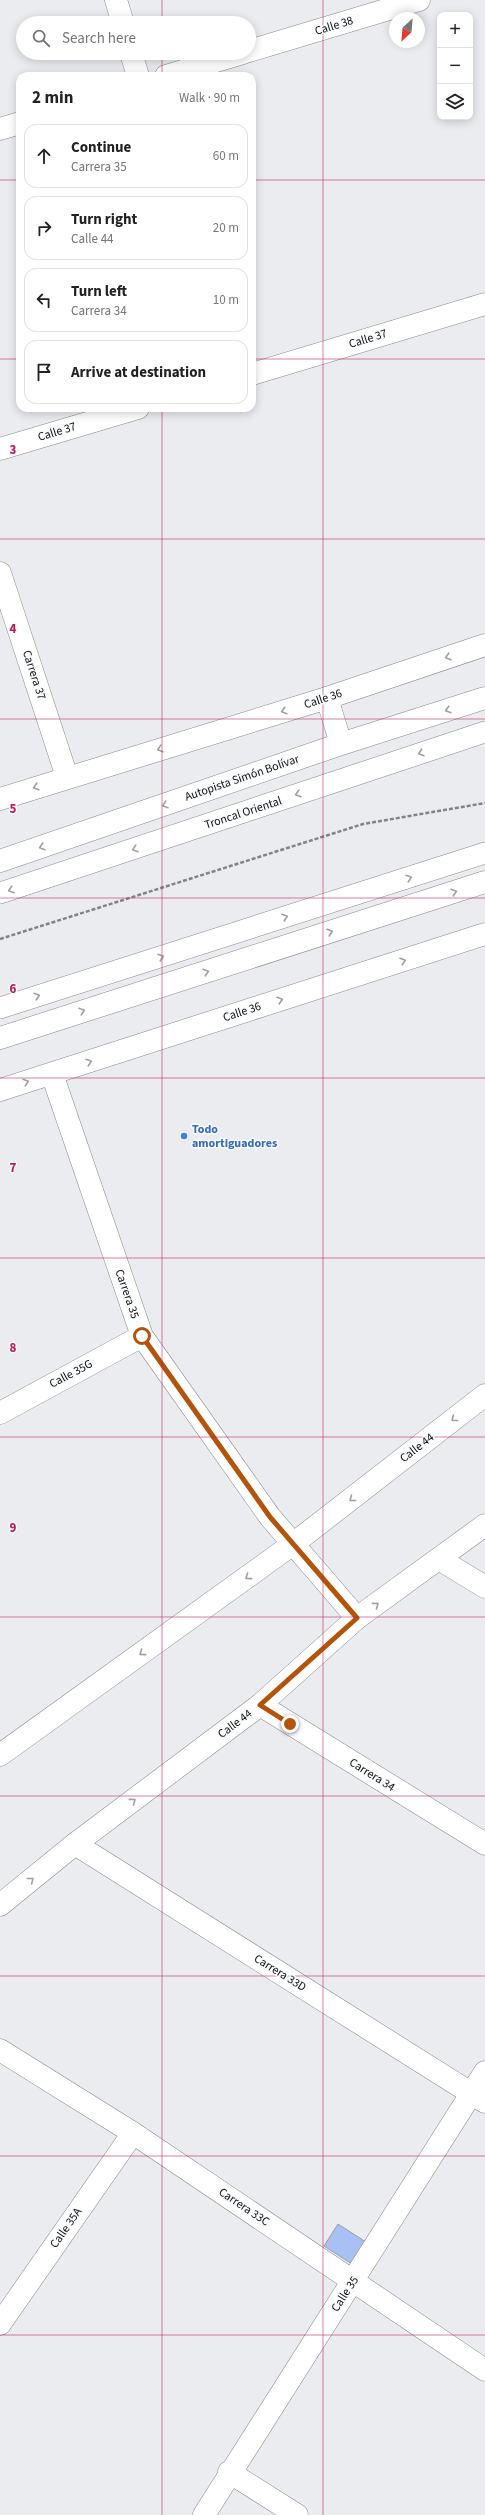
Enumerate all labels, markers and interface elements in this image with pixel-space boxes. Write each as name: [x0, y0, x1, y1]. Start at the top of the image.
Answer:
street label: Calle 38: [313, 12, 355, 40]
north arrow: [389, 12, 425, 48]
map controls: [437, 12, 473, 120]
button: +: [437, 12, 473, 48]
search box: [16, 16, 256, 60]
icon: search: [30, 27, 52, 49]
text: Search here: [62, 28, 136, 49]
button: −: [437, 48, 473, 84]
button: layers: [437, 84, 473, 120]
text: 2 min: [32, 86, 73, 110]
text: Walk · 90 m: [179, 89, 240, 107]
text: Continue: [71, 137, 131, 158]
icon: ahead: [33, 145, 55, 167]
text: 60 m: [213, 147, 239, 165]
text: Carrera 35: [71, 158, 127, 176]
text: Turn right: [71, 209, 137, 230]
icon: right: [33, 217, 55, 239]
text: 20 m: [213, 219, 239, 237]
text: Calle 44: [71, 230, 114, 248]
text: Turn left: [71, 281, 127, 302]
icon: left: [33, 289, 55, 311]
text: 10 m: [213, 291, 239, 309]
text: Carrera 34: [71, 302, 127, 320]
street label: Calle 37: [347, 325, 389, 353]
icon: arrive: [33, 361, 55, 383]
text: Arrive at destination: [71, 362, 206, 383]
street label: Calle 37: [36, 418, 78, 446]
text: 3: [10, 441, 17, 459]
text: 4: [10, 620, 17, 638]
street label: Carrera 37: [18, 648, 50, 702]
one-way arrow: [445, 653, 452, 661]
street label: Calle 36: [302, 685, 344, 713]
one-way arrow: [444, 705, 451, 714]
one-way arrow: [281, 706, 288, 715]
one-way arrow: [157, 744, 164, 753]
one-way arrow: [418, 748, 425, 757]
street label: Autopista Simón Bolívar: [183, 750, 302, 806]
one-way arrow: [33, 783, 40, 791]
one-way arrow: [295, 790, 302, 798]
street label: Troncal Oriental: [202, 792, 284, 834]
text: 5: [10, 800, 17, 818]
one-way arrow: [162, 800, 169, 808]
one-way arrow: [39, 842, 46, 850]
one-way arrow: [132, 844, 139, 852]
one-way arrow: [405, 874, 412, 882]
one-way arrow: [8, 885, 15, 893]
one-way arrow: [450, 888, 457, 897]
one-way arrow: [281, 913, 288, 922]
one-way arrow: [326, 928, 333, 937]
one-way arrow: [157, 953, 164, 962]
one-way arrow: [400, 957, 407, 966]
one-way arrow: [202, 968, 209, 976]
text: 6: [10, 980, 17, 998]
one-way arrow: [34, 992, 41, 1001]
one-way arrow: [276, 997, 283, 1005]
street label: Calle 36: [221, 998, 263, 1026]
one-way arrow: [78, 1007, 85, 1016]
one-way arrow: [86, 1058, 93, 1066]
one-way arrow: [22, 1078, 29, 1087]
place label: Todo amortiguadores: [192, 1121, 277, 1152]
marker: Todo amortiguadores: [179, 1131, 189, 1141]
text: 7: [10, 1159, 17, 1177]
street label: Carrera 35: [111, 1267, 143, 1321]
route start: [133, 1327, 151, 1345]
text: 8: [10, 1339, 17, 1357]
street label: Calle 35G: [46, 1356, 96, 1392]
one-way arrow: [452, 1414, 459, 1421]
street label: Calle 44: [396, 1429, 438, 1467]
one-way arrow: [349, 1494, 356, 1501]
text: 9: [10, 1519, 17, 1537]
one-way arrow: [245, 1572, 252, 1580]
one-way arrow: [371, 1603, 378, 1610]
one-way arrow: [140, 1648, 147, 1655]
street label: Calle 44: [214, 1705, 256, 1743]
route end: [281, 1715, 299, 1733]
street label: Carrera 34: [346, 1754, 398, 1796]
one-way arrow: [129, 1798, 136, 1805]
one-way arrow: [26, 1878, 33, 1885]
street label: Carrera 33D: [251, 1950, 309, 1996]
street label: Carrera 33C: [215, 2184, 273, 2230]
street label: Calle 35A: [46, 2204, 86, 2252]
street label: Calle 35: [327, 2273, 363, 2315]

